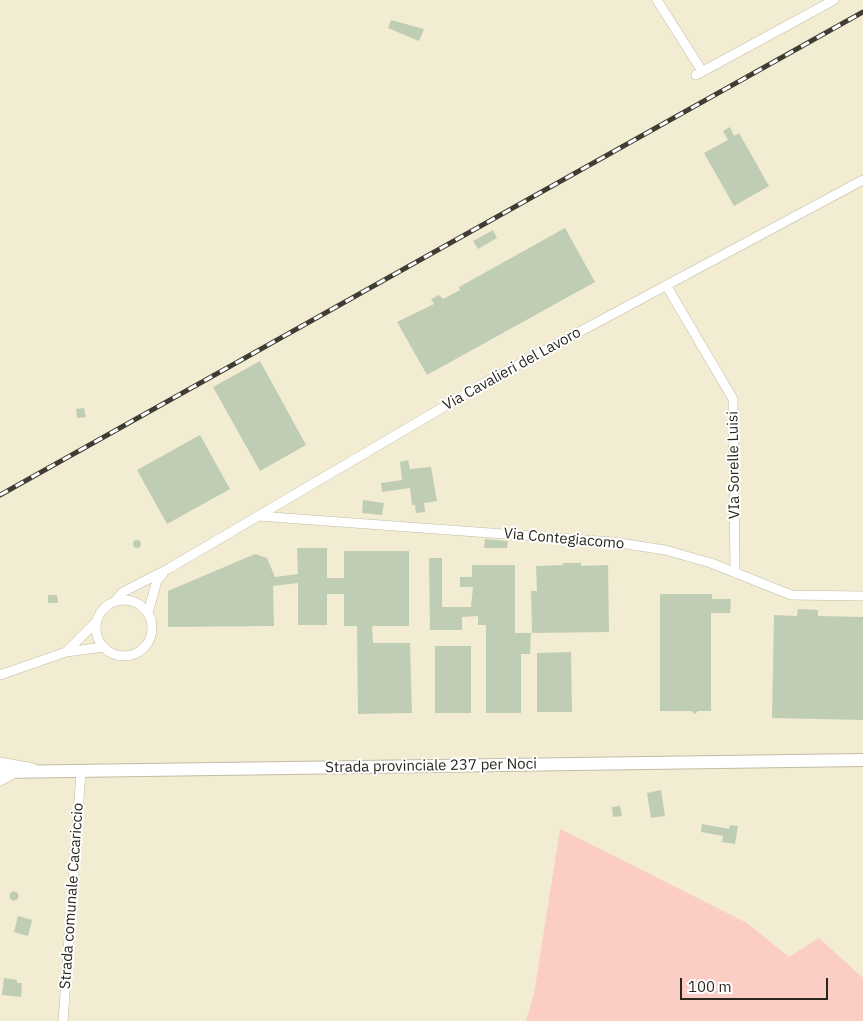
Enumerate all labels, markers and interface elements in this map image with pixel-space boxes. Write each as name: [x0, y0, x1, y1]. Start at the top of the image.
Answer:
street label: Via Cavalieri del Lavoro: [440, 324, 584, 414]
street label: VIa Sorelle Luisi: [724, 411, 744, 519]
street label: Via Contegiacomo: [503, 525, 625, 553]
street label: Strada provinciale 237 per Noci: [325, 755, 537, 777]
street label: Strada comunale Cacariccio: [57, 802, 87, 990]
scale bar: [683, 968, 830, 1000]
text: 100 m: [688, 977, 732, 996]

